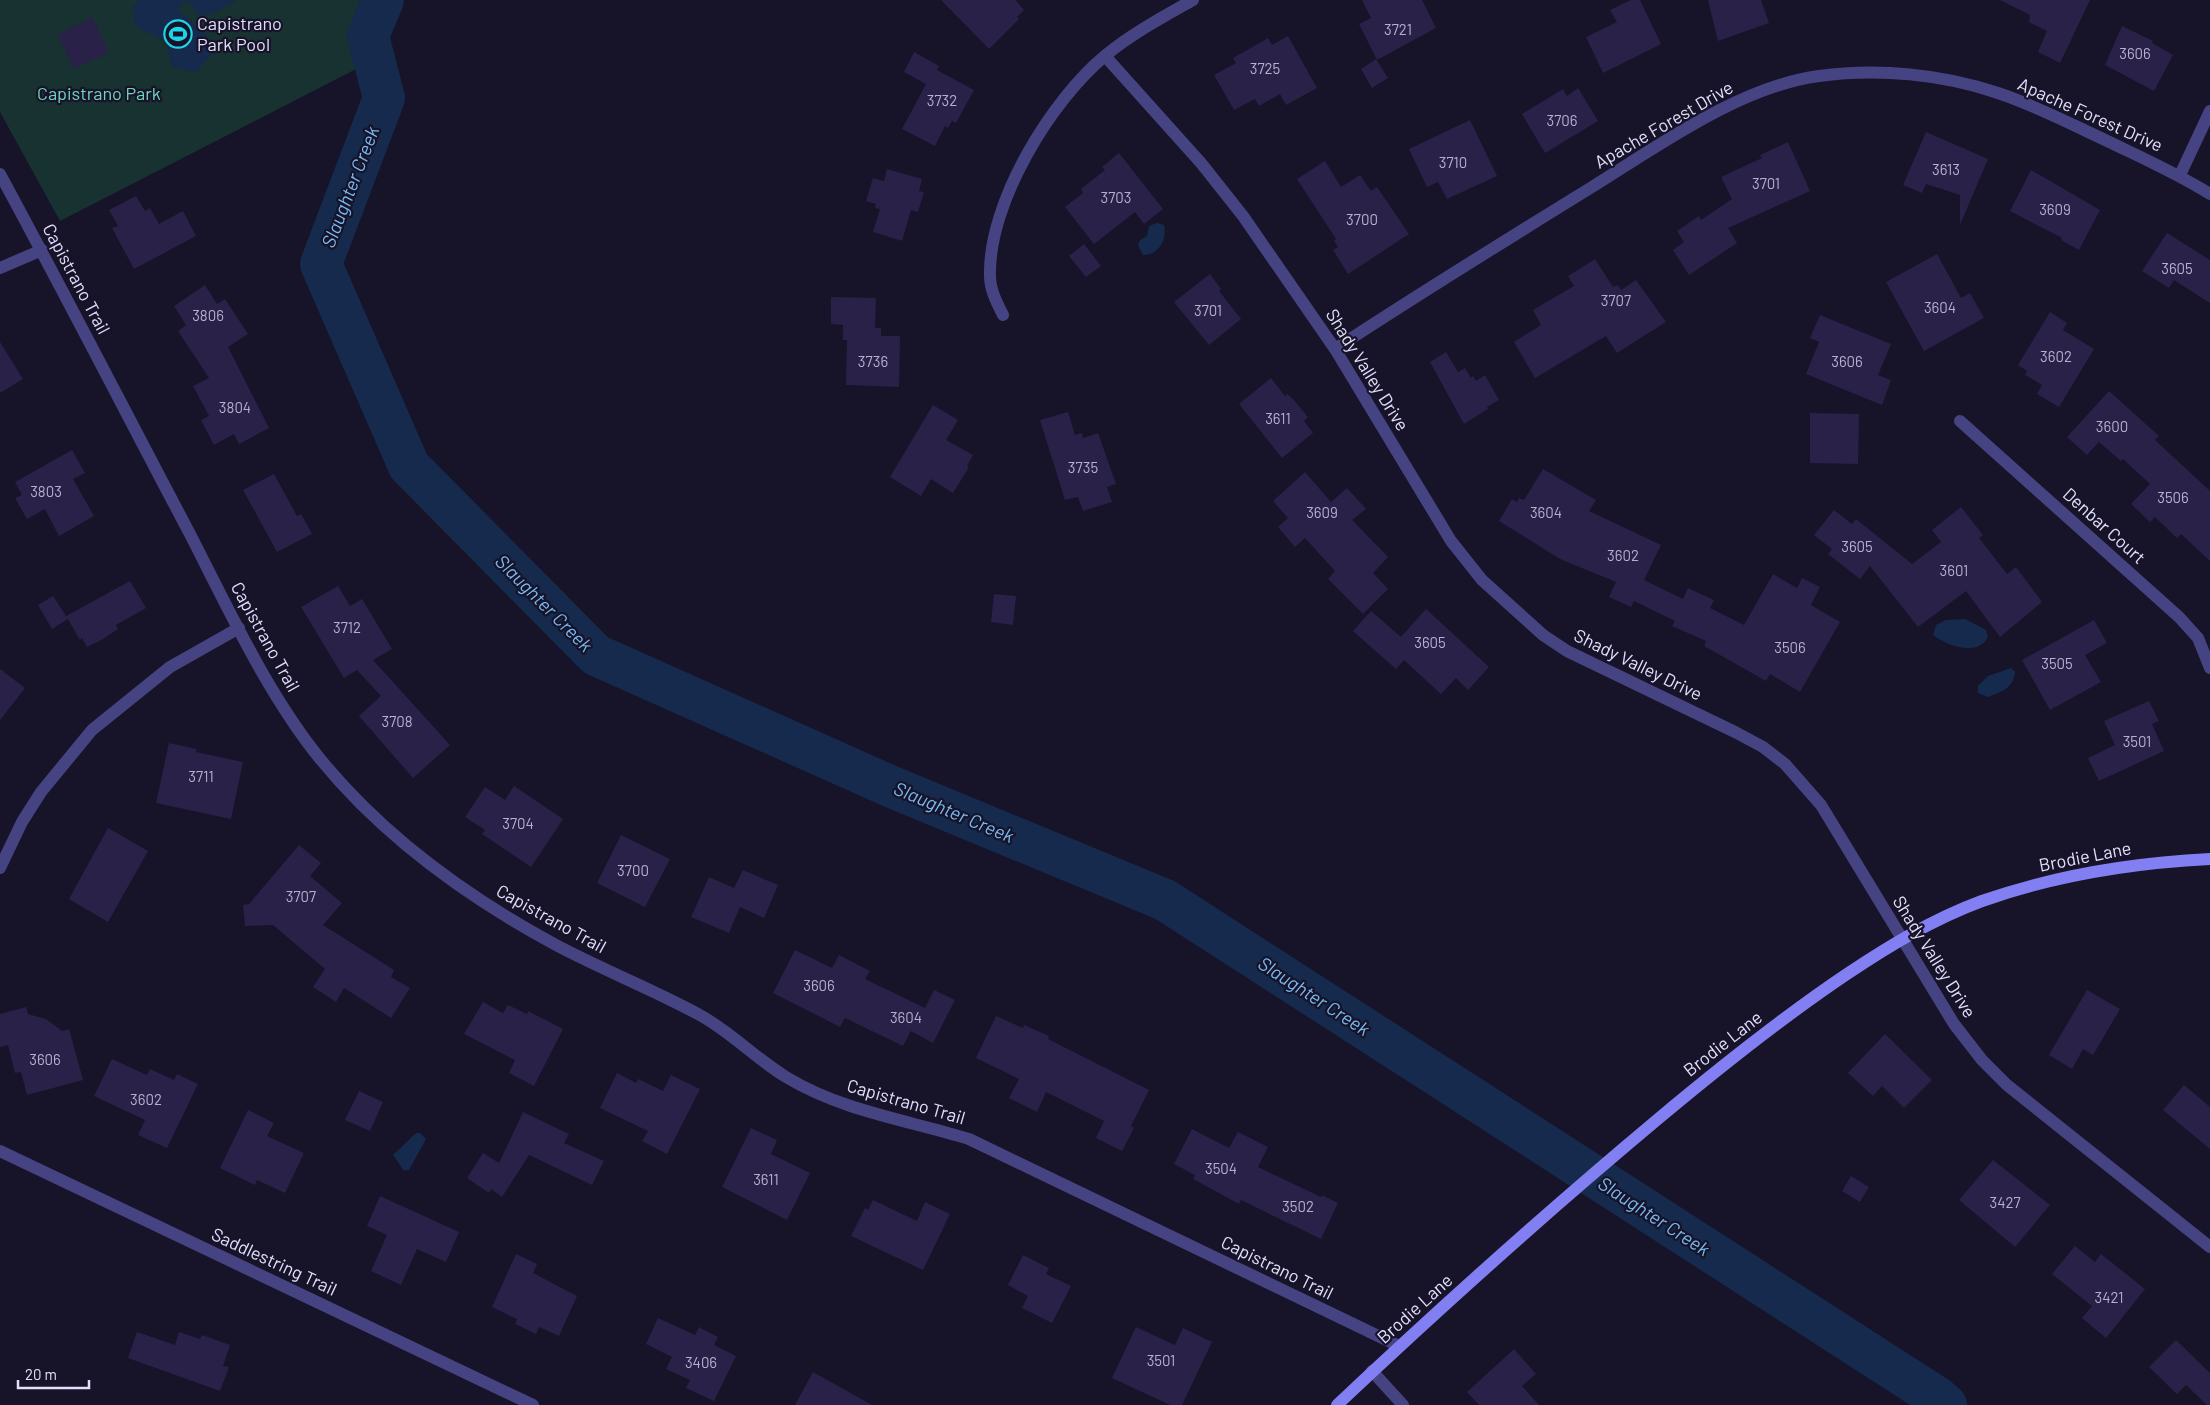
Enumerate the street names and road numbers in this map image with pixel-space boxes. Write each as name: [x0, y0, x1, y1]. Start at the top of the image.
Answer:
street label: Apache Forest Drive: [2015, 72, 2166, 156]
street label: Apache Forest Drive: [1590, 76, 1737, 173]
street label: Capistrano Trail: [38, 219, 115, 338]
street label: Shady Valley Drive: [1321, 304, 1414, 435]
street label: Denbar Court: [2059, 483, 2150, 568]
street label: Capistrano Trail: [227, 578, 305, 695]
street label: Shady Valley Drive: [1571, 624, 1706, 705]
street label: Brodie Lane: [2037, 836, 2133, 876]
street label: Capistrano Trail: [493, 879, 610, 957]
street label: Shady Valley Drive: [1888, 891, 1981, 1022]
street label: Brodie Lane: [1679, 1006, 1766, 1081]
street label: Capistrano Trail: [845, 1074, 968, 1128]
street label: Saddlestring Trail: [208, 1222, 341, 1300]
street label: Capistrano Trail: [1218, 1230, 1337, 1304]
street label: Brodie Lane: [1372, 1269, 1457, 1348]

